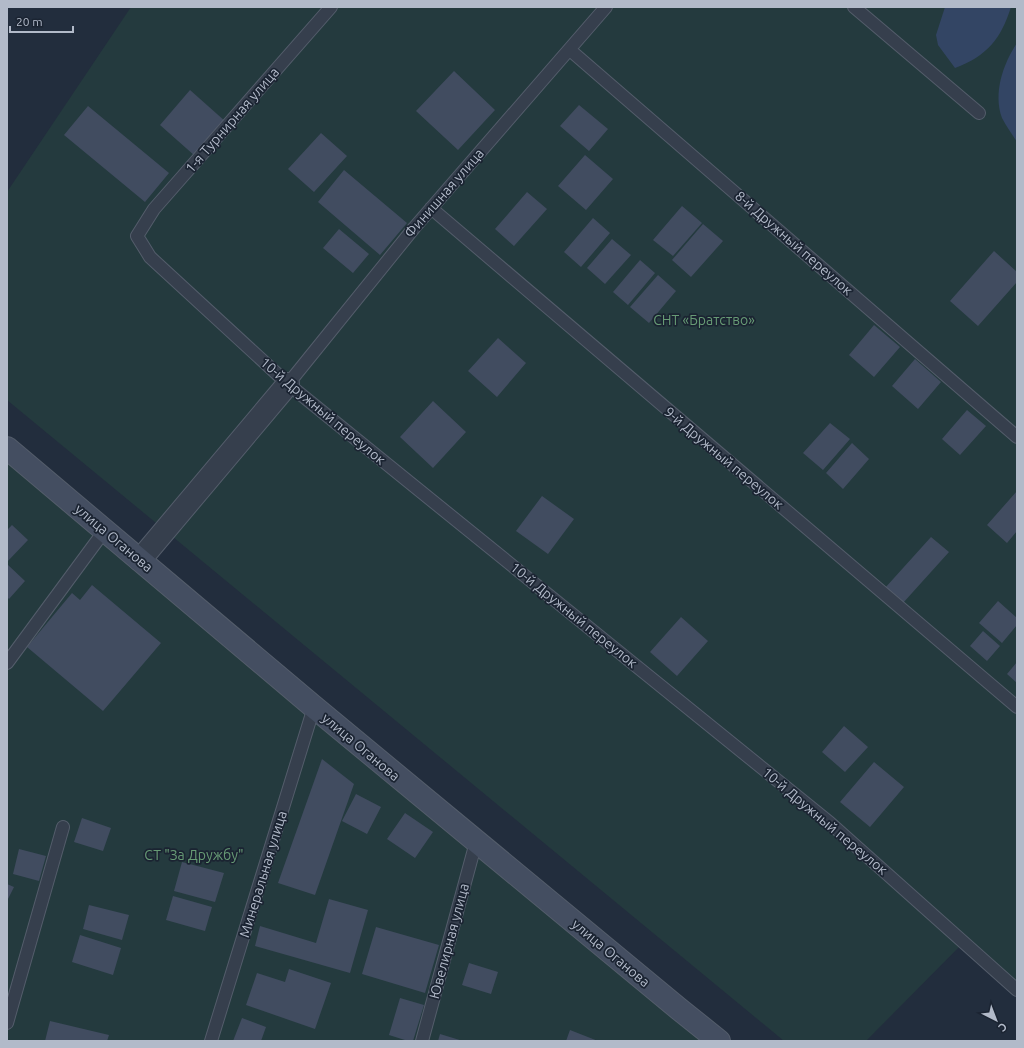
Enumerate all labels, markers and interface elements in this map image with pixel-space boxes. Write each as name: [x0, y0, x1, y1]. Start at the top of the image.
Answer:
scale bar: [10, 8, 73, 34]
text: 20 m: [16, 15, 43, 28]
street label: 1-я Турнирная улица: [182, 64, 282, 176]
street label: Финишная улица: [401, 145, 487, 241]
street label: 8-й Дружный переулок: [732, 188, 856, 298]
park label: СНТ «Братство»: [653, 312, 755, 328]
street label: 10-й Дружный переулок: [257, 354, 389, 468]
street label: 9-й Дружный переулок: [661, 404, 787, 512]
street label: улица Оганова: [72, 501, 156, 575]
street label: 10-й Дружный переулок: [507, 559, 641, 671]
street label: улица Оганова: [319, 710, 403, 784]
street label: 10-й Дружный переулок: [759, 764, 891, 878]
street label: Минеральная улица: [236, 809, 290, 939]
park label: СТ "За Дружбу": [144, 847, 244, 863]
street label: Ювелирная улица: [426, 882, 472, 1000]
street label: улица Оганова: [569, 916, 653, 990]
north arrow: [976, 1000, 1016, 1040]
text: С: [996, 1021, 1009, 1034]

